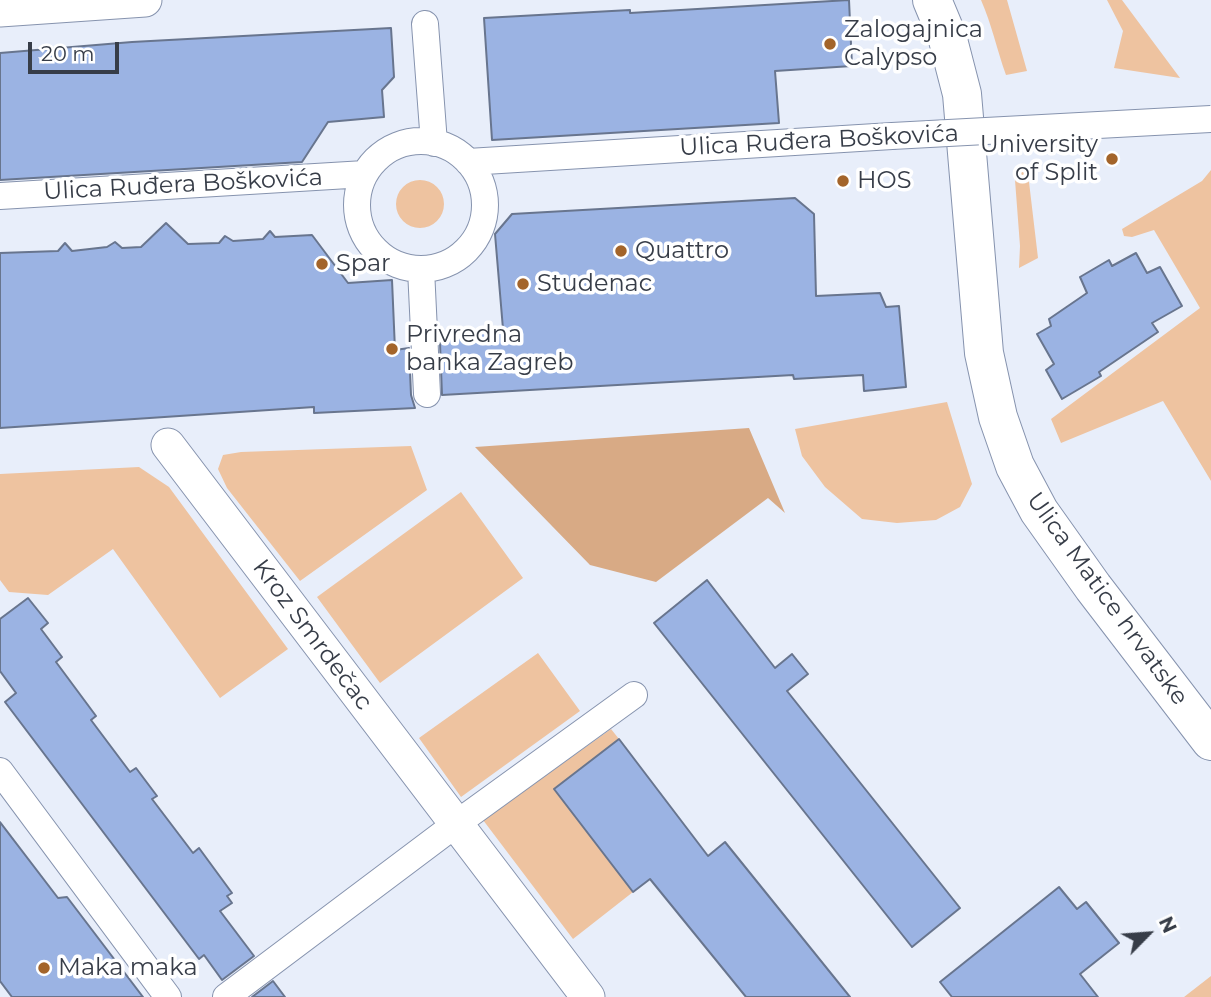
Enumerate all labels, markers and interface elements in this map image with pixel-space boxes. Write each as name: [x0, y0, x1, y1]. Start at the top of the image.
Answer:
place label: Zalogajnica Calypso: [844, 16, 983, 72]
scale bar: [32, 28, 122, 72]
marker: Zalogajnica Calypso: [822, 36, 838, 52]
text: 20 m: [41, 41, 95, 66]
street label: Ulica Ruđera Boškovića: [679, 119, 959, 163]
place label: University of Split: [980, 131, 1098, 187]
marker: University of Split: [1104, 151, 1120, 167]
street label: Ulica Ruđera Boškovića: [43, 163, 323, 207]
place label: HOS: [857, 167, 911, 195]
marker: HOS: [835, 173, 851, 189]
place label: Quattro: [635, 237, 729, 265]
marker: Quattro: [613, 243, 629, 259]
place label: Spar: [336, 250, 391, 278]
marker: Spar: [314, 256, 330, 272]
place label: Studenac: [537, 270, 652, 298]
marker: Studenac: [515, 276, 531, 292]
place label: Privredna banka Zagreb: [406, 321, 573, 377]
marker: Privredna banka Zagreb: [384, 341, 400, 357]
street label: Ulica Matice hrvatske: [1020, 487, 1194, 711]
street label: Kroz Smrdečac: [246, 554, 378, 716]
north arrow: [1113, 899, 1183, 969]
text: N: [1154, 913, 1181, 937]
place label: Maka maka: [58, 954, 198, 982]
marker: Maka maka: [36, 960, 52, 976]

